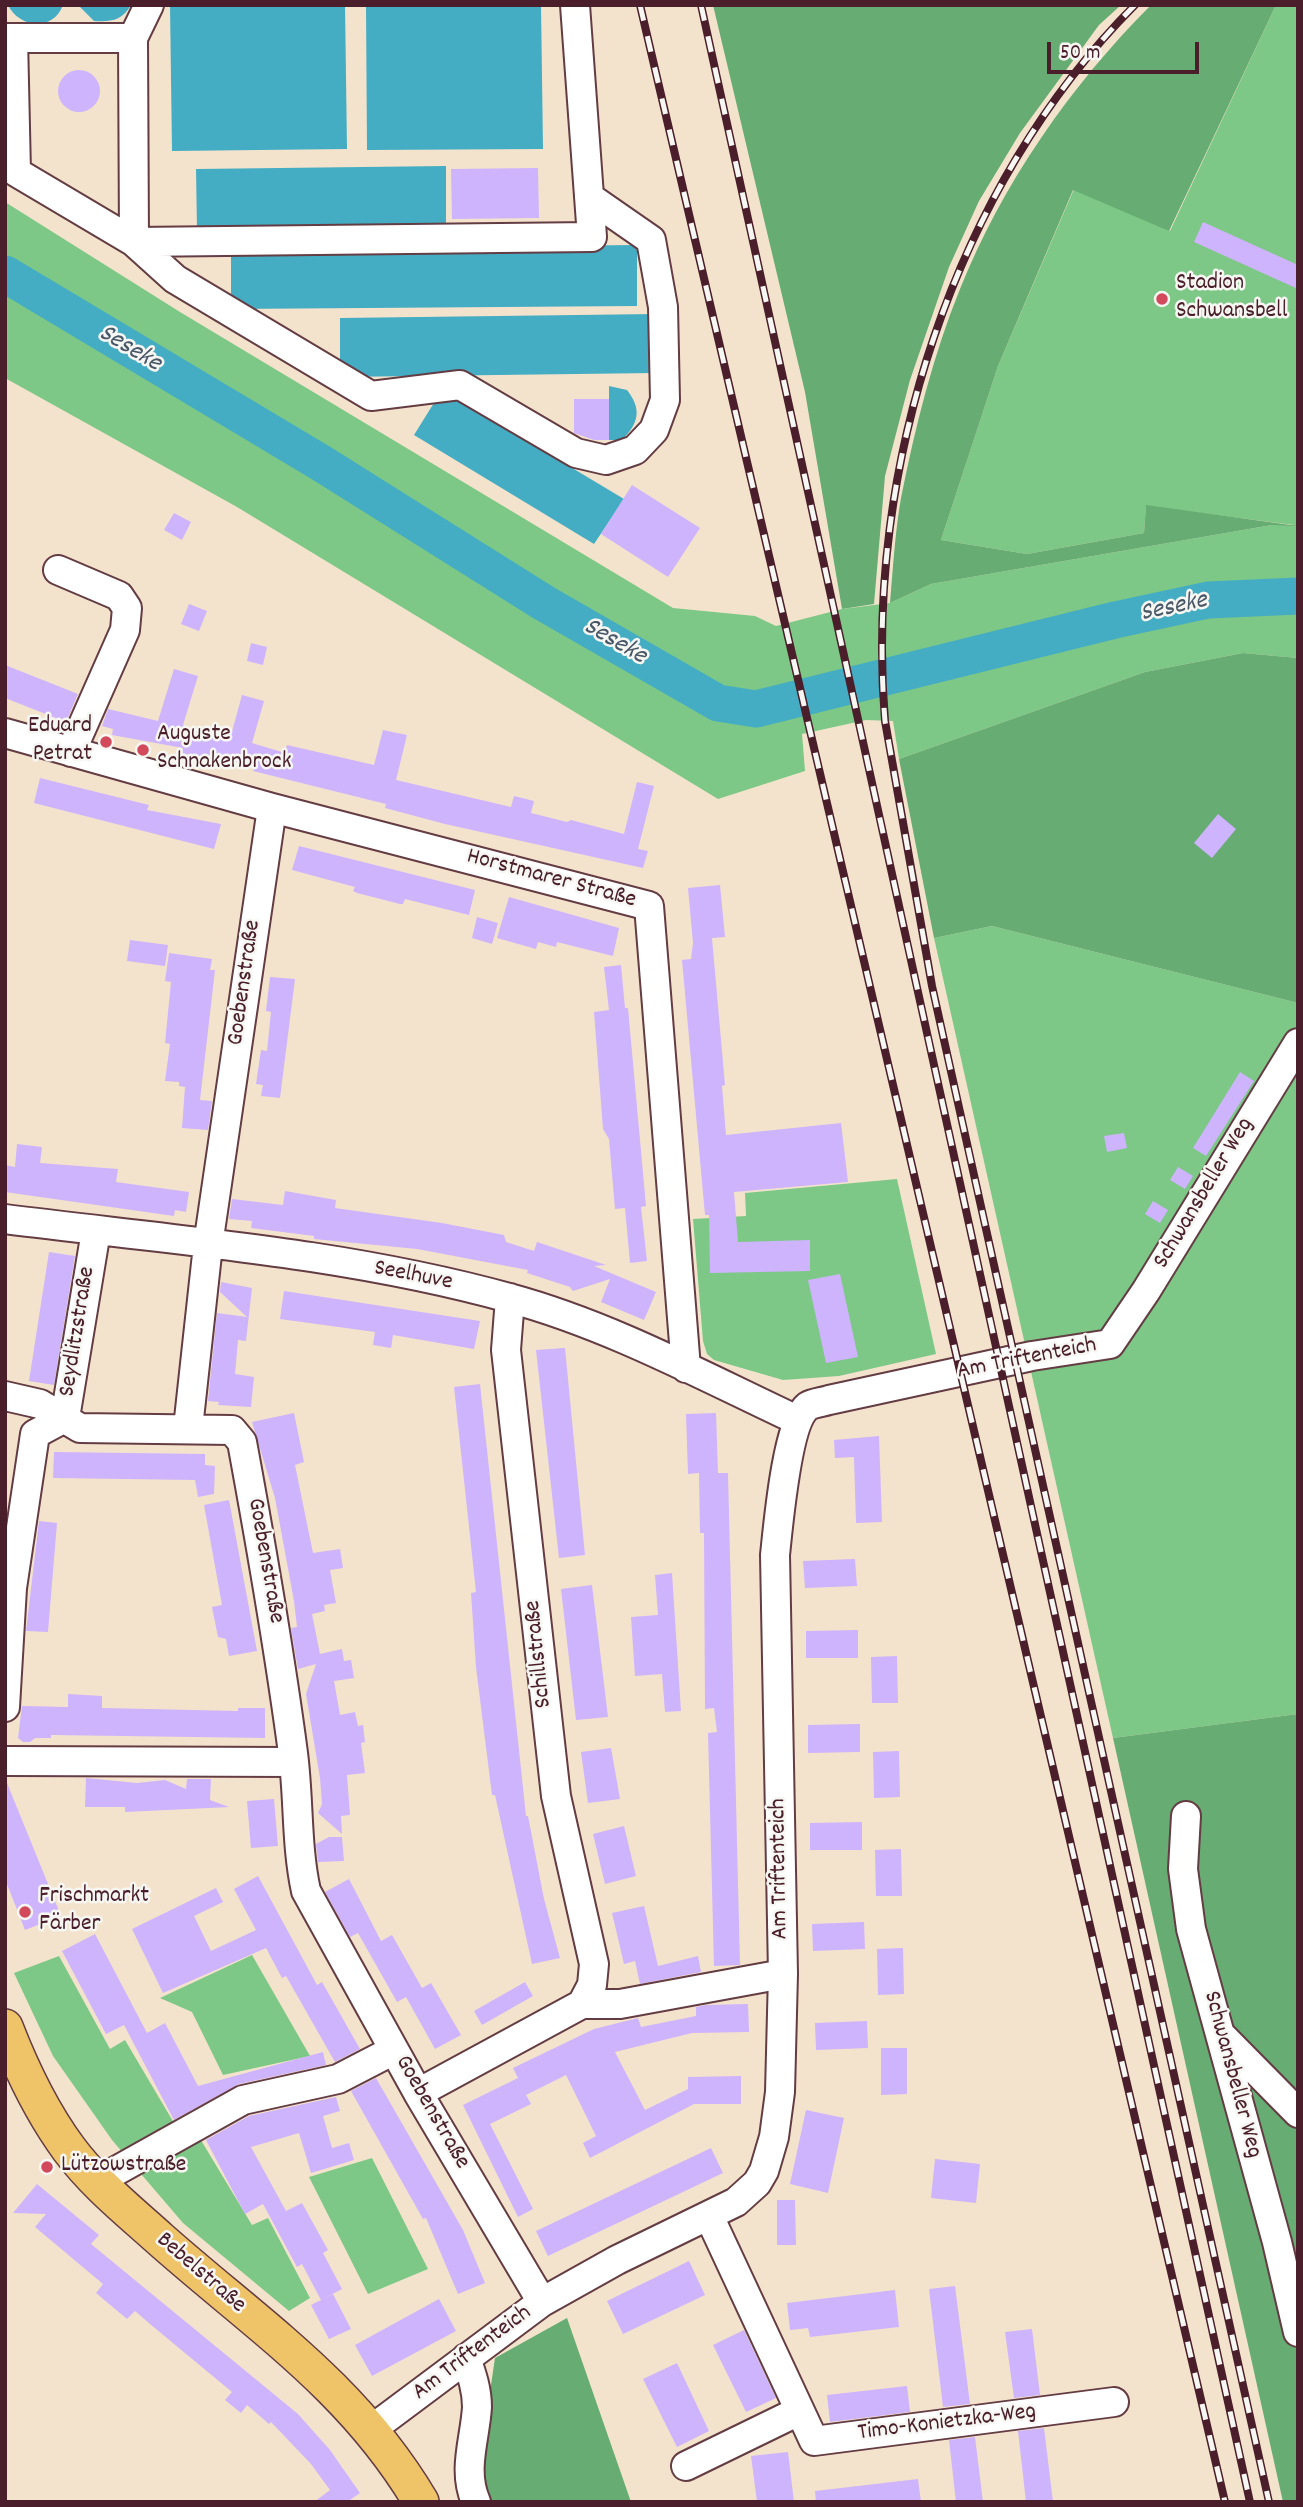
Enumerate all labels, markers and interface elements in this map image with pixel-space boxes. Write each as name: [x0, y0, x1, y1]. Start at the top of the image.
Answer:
scale bar: [1051, 28, 1203, 72]
text: 50 m: [1060, 39, 1100, 69]
place label: Stadion Schwansbell: [1176, 271, 1288, 327]
marker: Stadion Schwansbell: [1154, 291, 1170, 307]
water label: Seseke: [92, 319, 166, 381]
water label: Seseke: [1138, 587, 1210, 631]
water label: Seseke: [577, 613, 651, 673]
place label: Eduard Petrat: [28, 714, 92, 770]
place label: Auguste Schnakenbrock: [157, 722, 292, 778]
marker: Eduard Petrat: [98, 734, 114, 750]
marker: Auguste Schnakenbrock: [135, 742, 151, 758]
street label: Horstmarer Straße: [463, 844, 639, 916]
street label: Goebenstraße: [223, 918, 269, 1048]
street label: Schwansbeller Weg: [1149, 1113, 1261, 1275]
street label: Seelhuve: [371, 1255, 455, 1299]
street label: Seydlitzstraße: [55, 1265, 103, 1399]
street label: Am Triftenteich: [955, 1332, 1099, 1388]
street label: Goebenstraße: [239, 1496, 289, 1626]
street label: Schillstraße: [520, 1599, 560, 1709]
street label: Am Triftenteich: [765, 1798, 797, 1940]
place label: Frischmarkt Färber: [39, 1884, 149, 1940]
marker: Frischmarkt Färber: [17, 1904, 33, 1920]
street label: Schwansbeller Weg: [1195, 1989, 1267, 2161]
street label: Goebenstraße: [387, 2051, 475, 2175]
place label: Lützowstraße: [61, 2153, 186, 2181]
marker: Lützowstraße: [39, 2159, 55, 2175]
street label: Bebelstraße: [149, 2227, 251, 2321]
street label: Am Triftenteich: [408, 2300, 538, 2408]
street label: Timo-Konietzka-Weg: [856, 2399, 1038, 2449]

